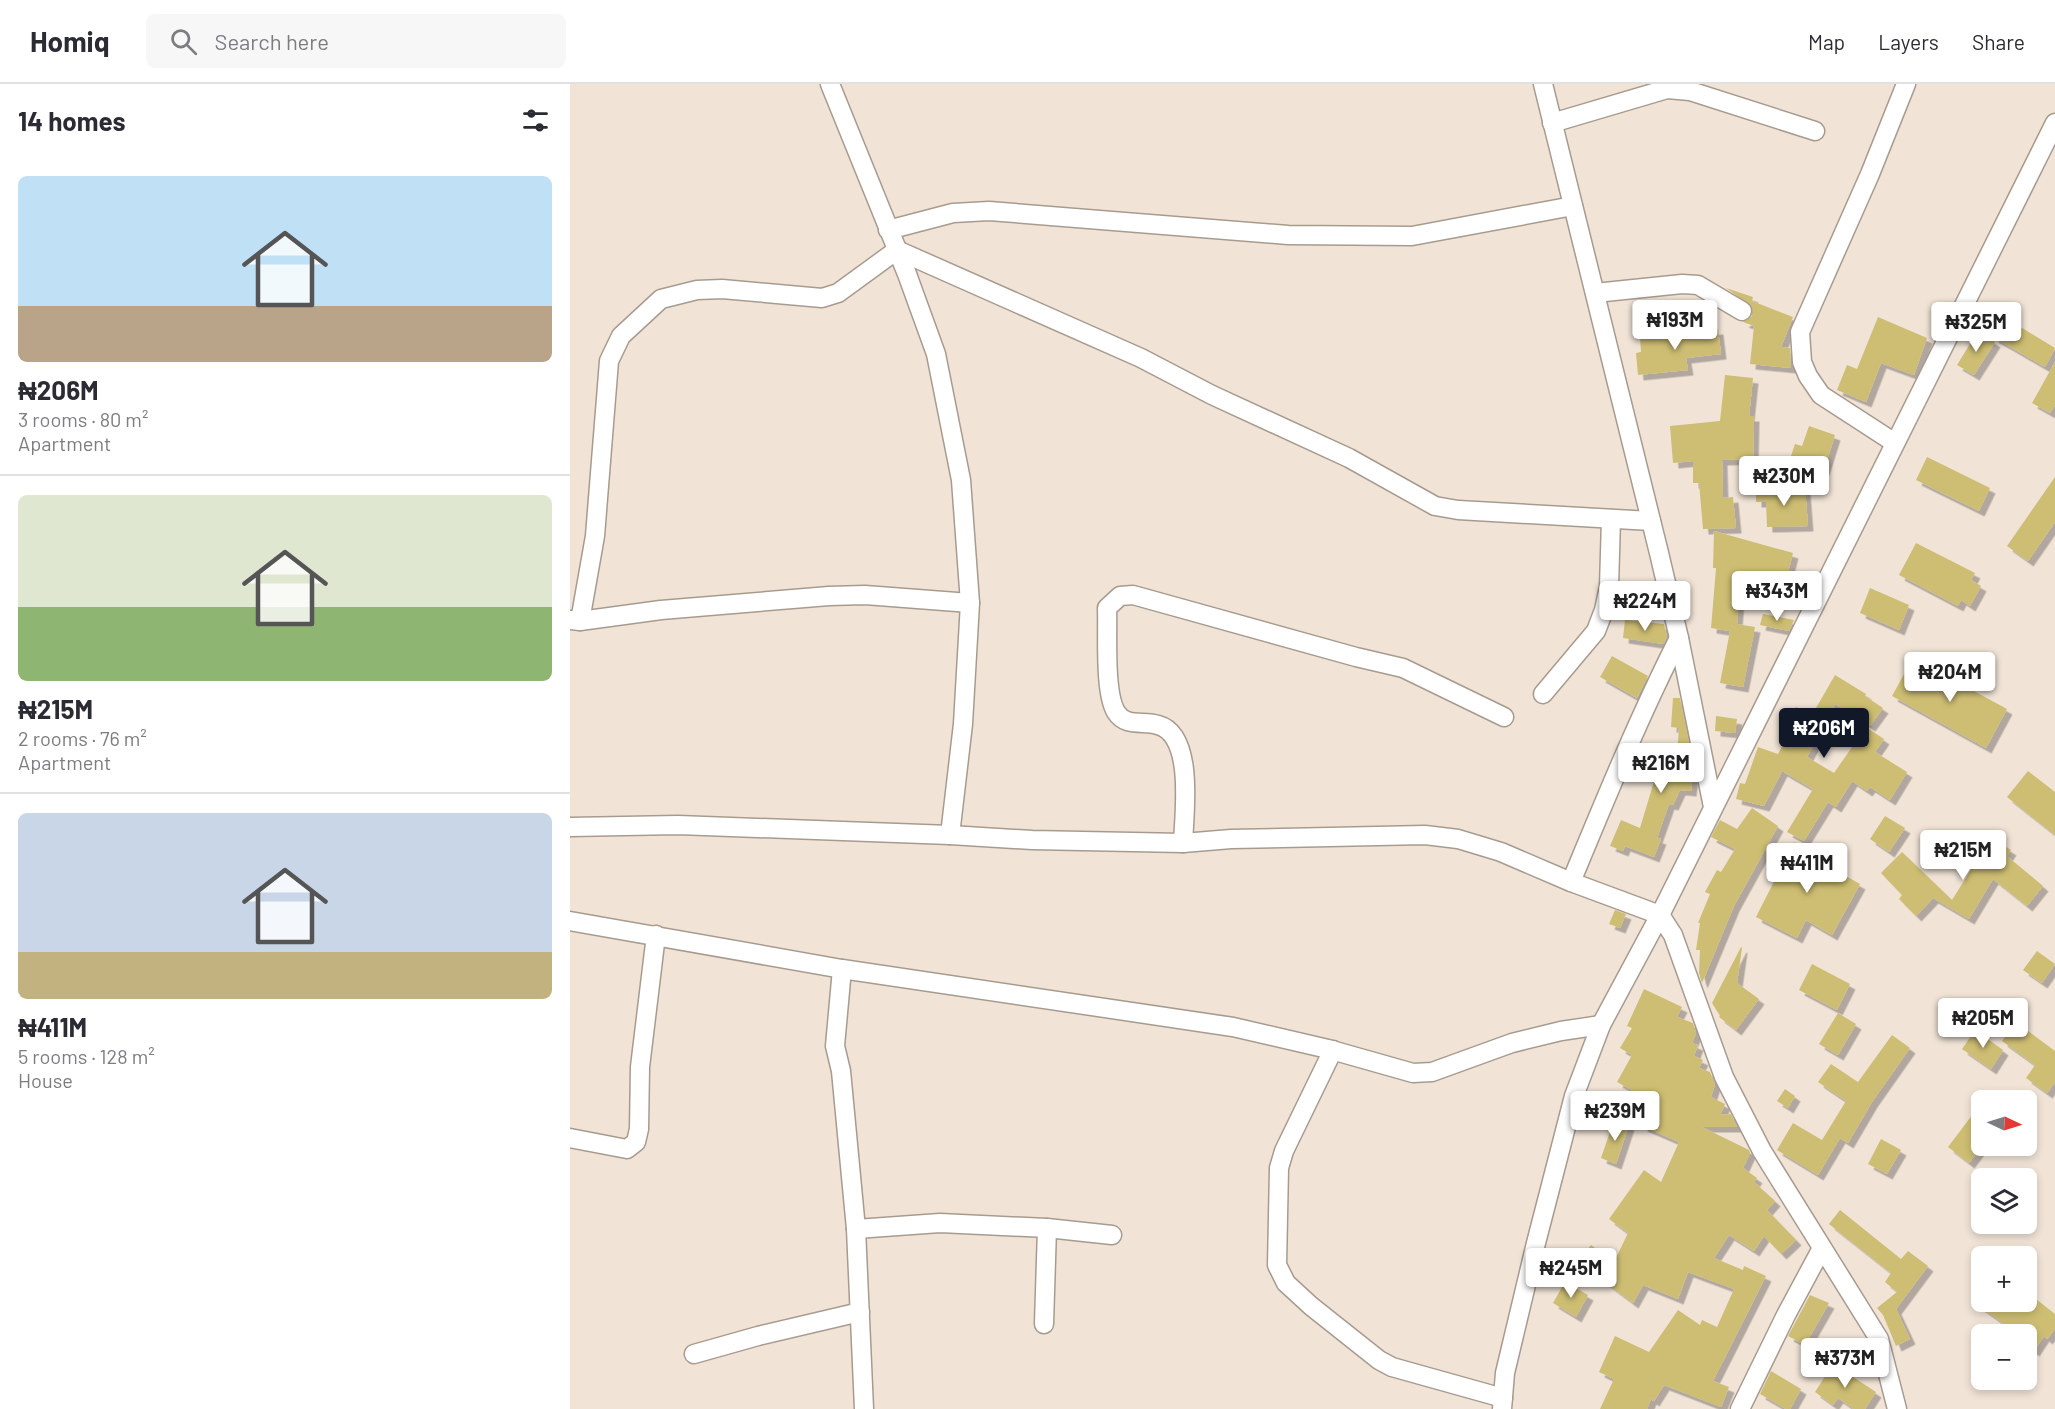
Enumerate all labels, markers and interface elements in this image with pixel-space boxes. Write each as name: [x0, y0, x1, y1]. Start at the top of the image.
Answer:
search box: [146, 14, 566, 68]
text: Homiq: [30, 24, 110, 58]
icon: search: [167, 25, 200, 58]
text: Search here: [215, 28, 329, 54]
text: Map: [1808, 29, 1845, 54]
text: Layers: [1878, 29, 1939, 54]
text: Share: [1972, 29, 2025, 54]
icon: filters: [519, 104, 552, 137]
text: 14 homes: [18, 105, 125, 136]
icon: home: [231, 215, 339, 323]
pin: ₦193M: [1633, 300, 1717, 351]
pin: ₦325M: [1934, 302, 2018, 353]
text: ₦193M: [1646, 307, 1704, 331]
text: ₦325M: [1945, 309, 2007, 333]
text: ₦206M: [18, 374, 99, 405]
text: 3 rooms · 80 m²: [18, 407, 148, 431]
text: Apartment: [18, 431, 111, 455]
pin: ₦230M: [1742, 456, 1826, 507]
text: ₦230M: [1753, 463, 1815, 487]
icon: home: [231, 534, 339, 642]
pin: ₦343M: [1735, 571, 1819, 622]
text: ₦343M: [1746, 578, 1808, 602]
pin: ₦224M: [1603, 581, 1687, 632]
text: ₦224M: [1613, 588, 1677, 612]
pin: ₦204M: [1908, 652, 1992, 703]
text: ₦204M: [1918, 659, 1982, 683]
text: ₦215M: [18, 693, 93, 724]
pin: ₦206M: [1782, 708, 1866, 759]
text: ₦206M: [1793, 715, 1855, 739]
text: 2 rooms · 76 m²: [18, 726, 147, 750]
pin: ₦216M: [1619, 743, 1703, 794]
text: Apartment: [18, 750, 111, 774]
text: ₦216M: [1632, 750, 1690, 774]
pin: ₦215M: [1921, 830, 2005, 881]
text: ₦215M: [1934, 837, 1992, 861]
pin: ₦411M: [1765, 843, 1849, 894]
text: ₦411M: [1780, 850, 1834, 874]
icon: home: [231, 852, 339, 960]
pin: ₦205M: [1941, 998, 2025, 1049]
text: ₦205M: [1952, 1005, 2014, 1029]
text: ₦411M: [18, 1011, 87, 1042]
text: 5 rooms · 128 m²: [18, 1044, 155, 1068]
text: House: [18, 1068, 73, 1092]
north arrow: [1971, 1090, 2037, 1156]
map controls: [1971, 1090, 2037, 1390]
pin: ₦239M: [1573, 1091, 1657, 1142]
text: ₦239M: [1584, 1098, 1646, 1122]
button: layers: [1971, 1168, 2037, 1234]
button: +: [1971, 1246, 2037, 1312]
pin: ₦245M: [1529, 1248, 1613, 1299]
text: ₦245M: [1540, 1255, 1602, 1279]
button: −: [1971, 1324, 2037, 1390]
pin: ₦373M: [1803, 1338, 1887, 1389]
text: ₦373M: [1815, 1345, 1875, 1369]

